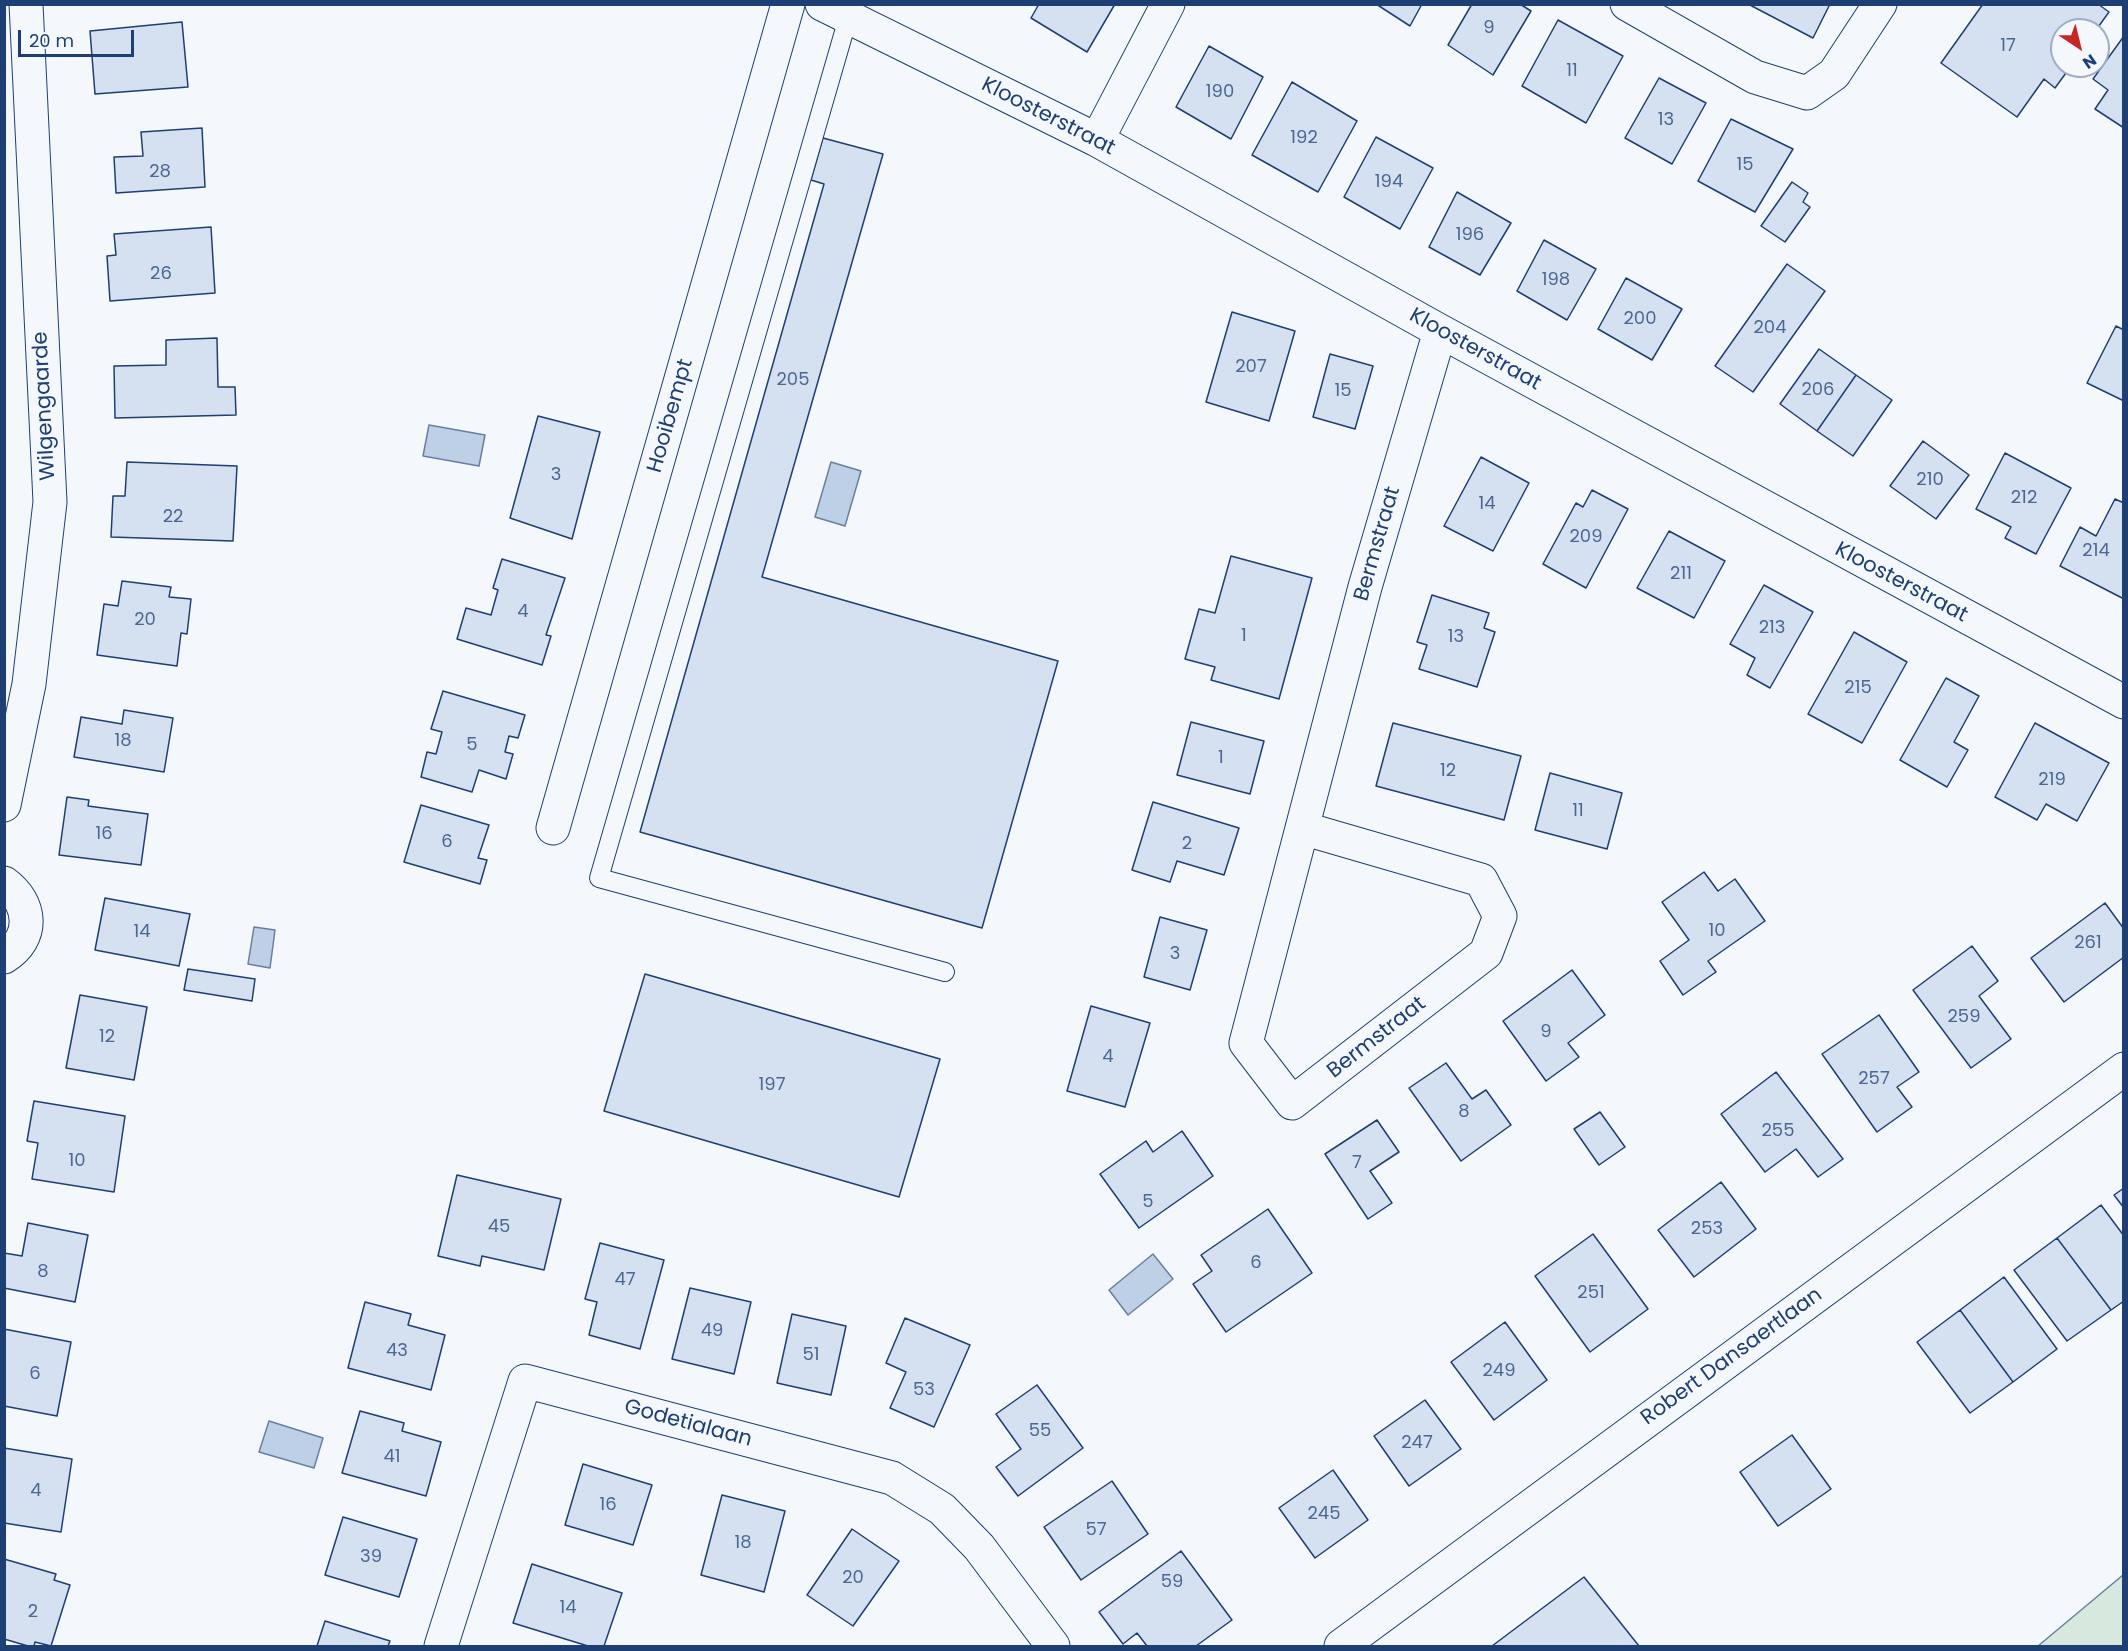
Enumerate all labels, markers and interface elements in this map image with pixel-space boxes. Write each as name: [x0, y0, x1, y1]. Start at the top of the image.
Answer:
house number: 9: [1483, 17, 1495, 39]
scale bar: [21, 18, 136, 56]
north arrow: [2050, 18, 2110, 78]
text: 20 m: [29, 28, 74, 53]
house number: 17: [2000, 35, 2016, 57]
text: N: [2078, 49, 2101, 74]
house number: 11: [1566, 60, 1578, 82]
street label: Kloosterstraat: [977, 73, 1119, 161]
house number: 190: [1206, 81, 1234, 103]
house number: 13: [1658, 109, 1674, 131]
house number: 192: [1290, 127, 1318, 149]
house number: 15: [1736, 154, 1754, 176]
house number: 28: [149, 161, 171, 183]
house number: 194: [1375, 171, 1403, 193]
house number: 196: [1456, 224, 1484, 246]
house number: 26: [150, 263, 172, 285]
house number: 198: [1542, 269, 1570, 291]
street label: Kloosterstraat: [1405, 303, 1545, 397]
house number: 200: [1624, 308, 1656, 330]
house number: 204: [1754, 317, 1786, 339]
street label: Wilgengaarde: [29, 331, 61, 481]
street label: Hooibempt: [643, 356, 699, 476]
house number: 207: [1235, 356, 1267, 378]
house number: 205: [777, 369, 809, 391]
house number: 206: [1801, 379, 1835, 401]
house number: 15: [1334, 380, 1352, 402]
house number: 3: [551, 464, 561, 486]
house number: 210: [1916, 469, 1944, 491]
street label: Bermstraat: [1350, 484, 1406, 604]
house number: 212: [2011, 487, 2037, 509]
house number: 14: [1478, 493, 1496, 515]
house number: 22: [163, 506, 183, 528]
house number: 209: [1570, 526, 1602, 548]
street label: Kloosterstraat: [1830, 537, 1972, 629]
house number: 214: [2082, 540, 2110, 562]
house number: 211: [1670, 563, 1692, 585]
house number: 4: [517, 601, 529, 623]
house number: 20: [134, 609, 156, 631]
house number: 213: [1759, 617, 1785, 639]
house number: 1: [1241, 625, 1247, 647]
house number: 13: [1448, 626, 1464, 648]
house number: 215: [1844, 677, 1872, 699]
house number: 18: [114, 730, 132, 752]
house number: 5: [466, 734, 478, 756]
house number: 1: [1218, 747, 1224, 769]
house number: 12: [1440, 760, 1456, 782]
house number: 219: [2038, 769, 2066, 791]
house number: 11: [1572, 800, 1584, 822]
house number: 16: [95, 823, 113, 845]
house number: 6: [441, 831, 453, 853]
house number: 2: [1182, 833, 1192, 855]
house number: 10: [1708, 920, 1726, 942]
house number: 14: [133, 921, 151, 943]
house number: 261: [2074, 932, 2102, 954]
house number: 3: [1170, 943, 1180, 965]
street label: Bermstraat: [1323, 992, 1431, 1084]
house number: 259: [1948, 1006, 1980, 1028]
house number: 9: [1540, 1021, 1552, 1043]
house number: 12: [99, 1026, 115, 1048]
house number: 4: [1102, 1046, 1114, 1068]
house number: 257: [1858, 1068, 1890, 1090]
house number: 197: [759, 1074, 785, 1096]
house number: 8: [1458, 1101, 1470, 1123]
house number: 255: [1762, 1120, 1794, 1142]
house number: 10: [68, 1150, 86, 1172]
house number: 7: [1352, 1152, 1362, 1174]
house number: 5: [1142, 1191, 1154, 1213]
house number: 45: [488, 1216, 510, 1238]
house number: 253: [1691, 1218, 1723, 1240]
house number: 6: [1250, 1252, 1262, 1274]
house number: 8: [37, 1261, 49, 1283]
house number: 47: [614, 1269, 636, 1291]
house number: 251: [1577, 1282, 1605, 1304]
street label: Robert Dansaertlaan: [1637, 1283, 1827, 1431]
house number: 49: [701, 1320, 723, 1342]
house number: 43: [386, 1340, 408, 1362]
house number: 51: [802, 1344, 820, 1366]
house number: 249: [1482, 1360, 1516, 1382]
house number: 6: [29, 1363, 41, 1385]
house number: 53: [913, 1379, 935, 1401]
street label: Godetialaan: [621, 1395, 755, 1453]
house number: 55: [1029, 1420, 1051, 1442]
house number: 247: [1401, 1432, 1433, 1454]
house number: 41: [383, 1446, 401, 1468]
house number: 4: [30, 1480, 42, 1502]
house number: 16: [599, 1494, 617, 1516]
house number: 245: [1308, 1503, 1340, 1525]
house number: 57: [1085, 1519, 1107, 1541]
house number: 18: [734, 1532, 752, 1554]
house number: 39: [360, 1546, 382, 1568]
house number: 20: [842, 1567, 864, 1589]
house number: 59: [1161, 1571, 1183, 1593]
house number: 14: [559, 1597, 577, 1619]
house number: 2: [28, 1601, 38, 1623]

